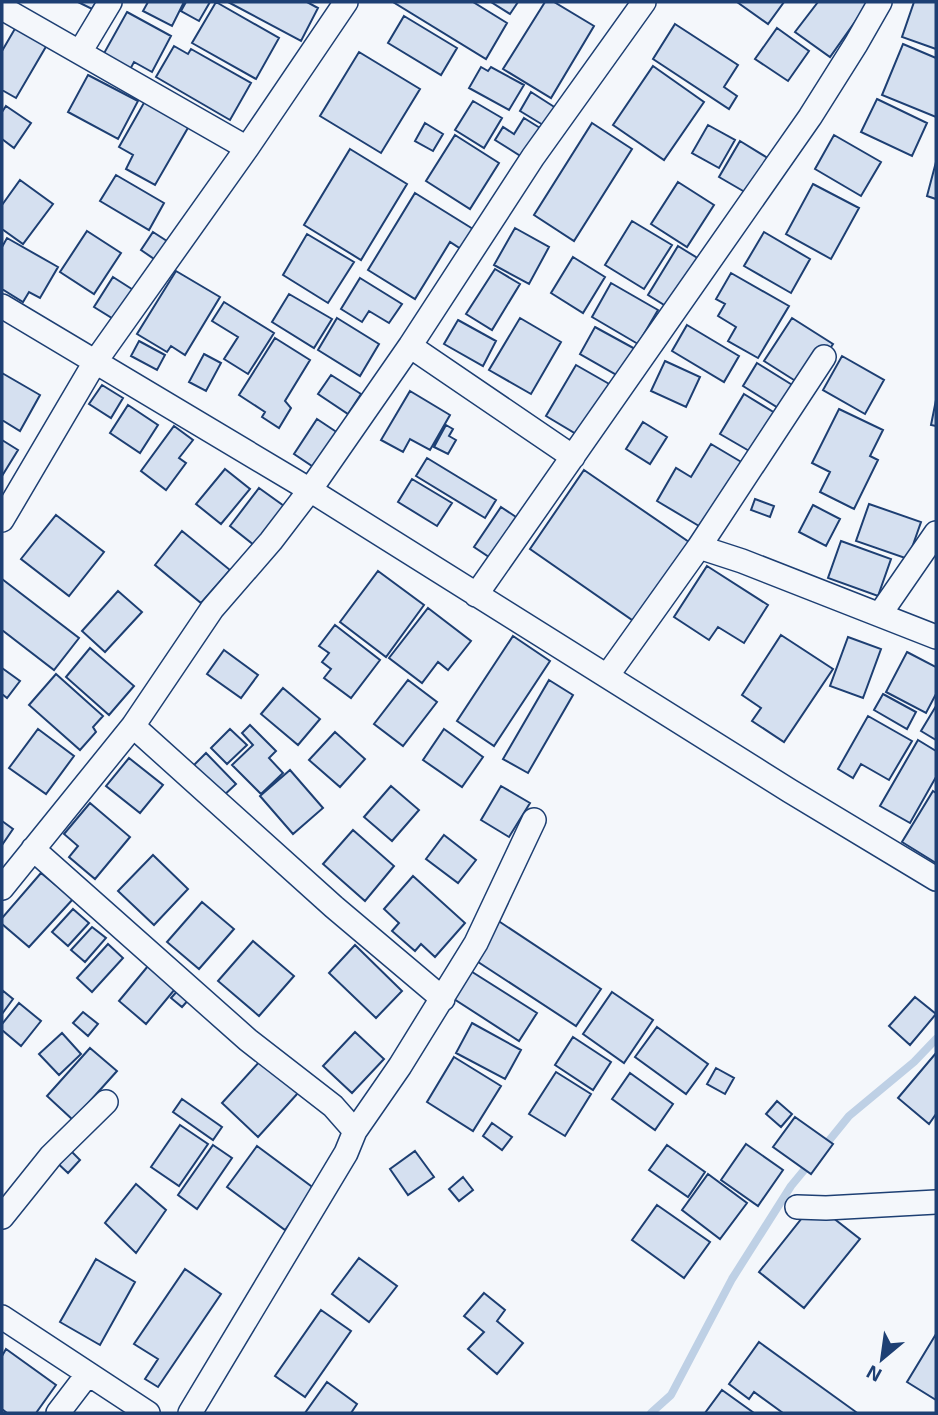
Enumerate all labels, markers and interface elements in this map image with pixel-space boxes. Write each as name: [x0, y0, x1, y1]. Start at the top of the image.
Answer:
north arrow: [847, 1324, 917, 1394]
text: N: [862, 1361, 885, 1388]

